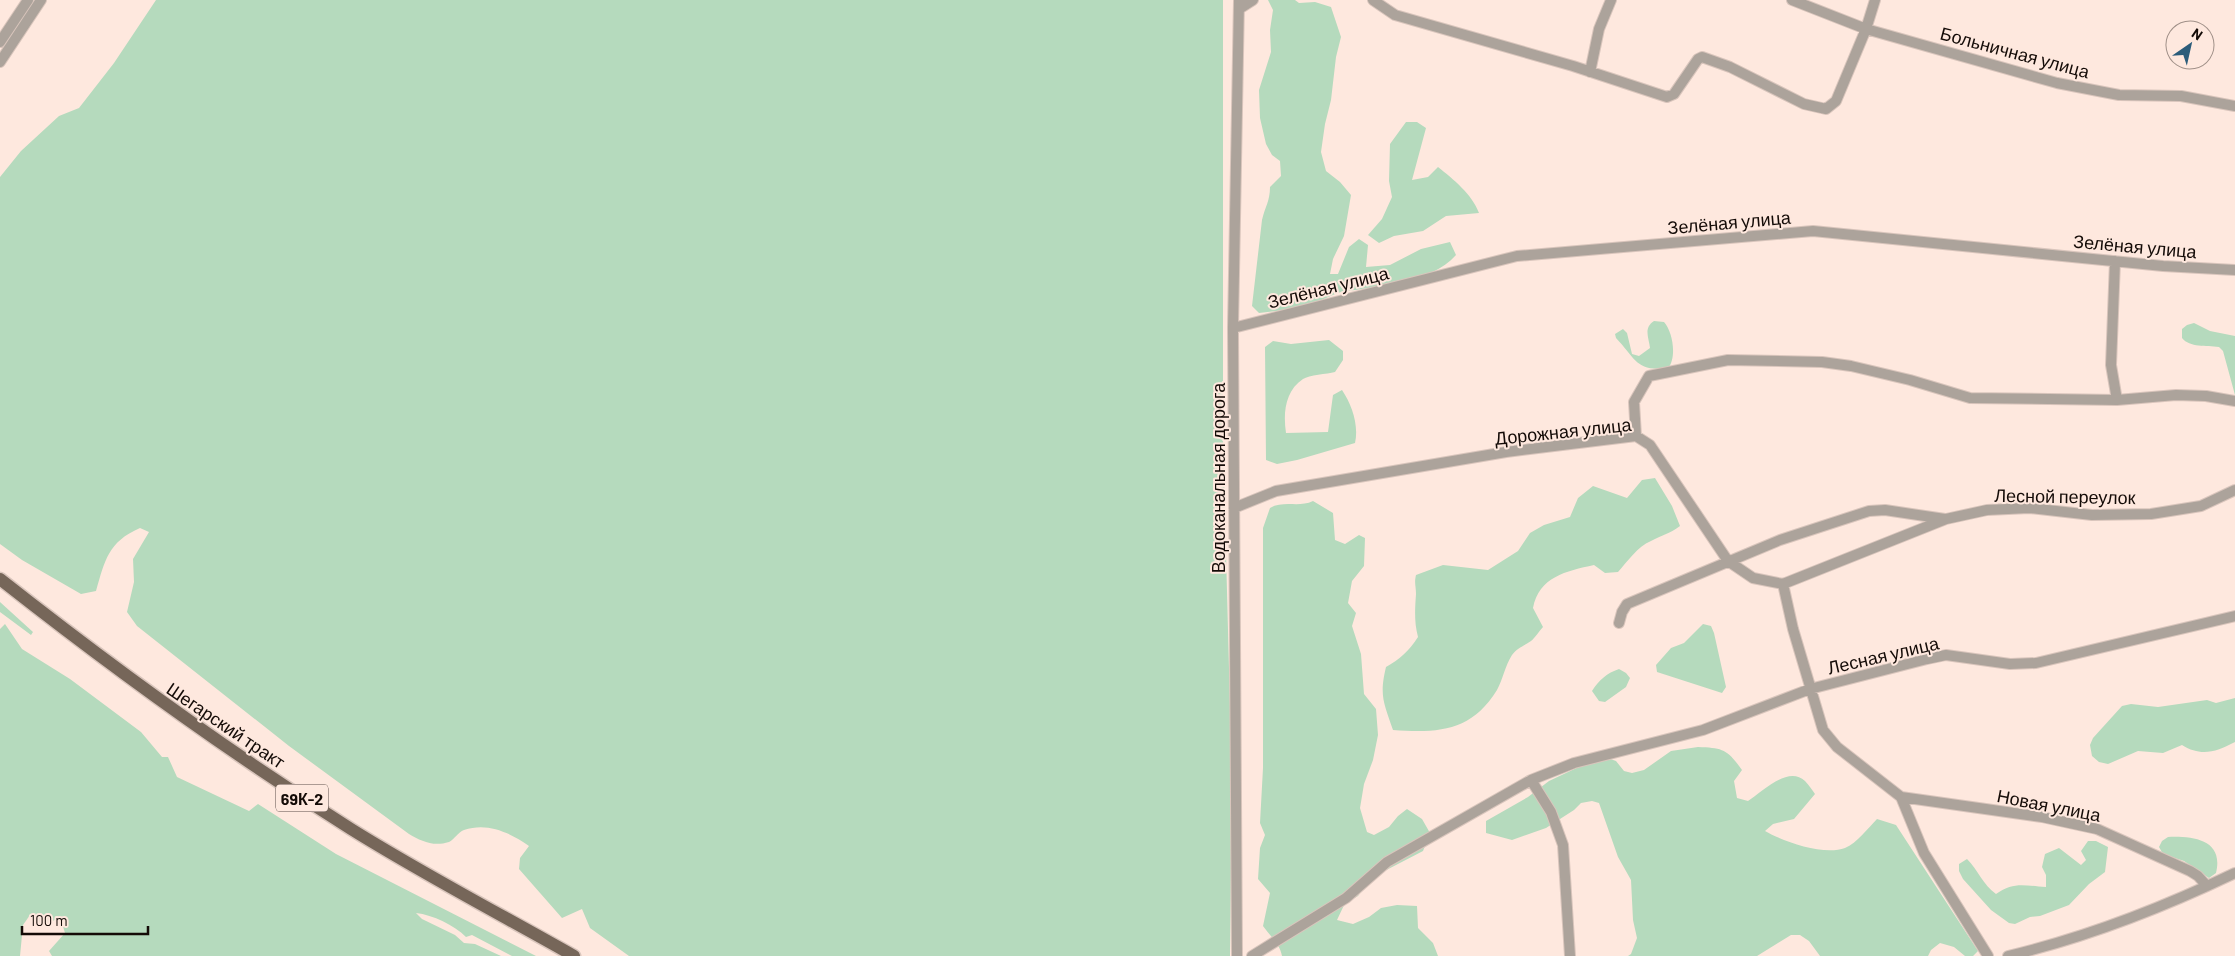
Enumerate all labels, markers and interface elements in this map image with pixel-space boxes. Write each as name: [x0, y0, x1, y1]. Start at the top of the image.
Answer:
north arrow: [2165, 20, 2215, 70]
street label: Больничная улица: [1938, 22, 2093, 83]
text: N: [2189, 24, 2206, 43]
street label: Зелёная улица: [1666, 206, 1792, 238]
street label: Зелёная улица: [2072, 230, 2198, 262]
street label: Зелёная улица: [1265, 261, 1392, 313]
street label: Водоканальная дорога: [1207, 382, 1229, 573]
street label: Дорожная улица: [1494, 413, 1633, 449]
street label: Лесной переулок: [1994, 484, 2136, 508]
street label: Лесная улица: [1825, 631, 1942, 678]
street label: Шегарский тракт: [163, 677, 289, 773]
road number: 69К-2: [276, 784, 328, 811]
street label: Новая улица: [1995, 784, 2104, 826]
scale bar: [22, 904, 149, 936]
text: 100 m: [30, 911, 68, 929]

